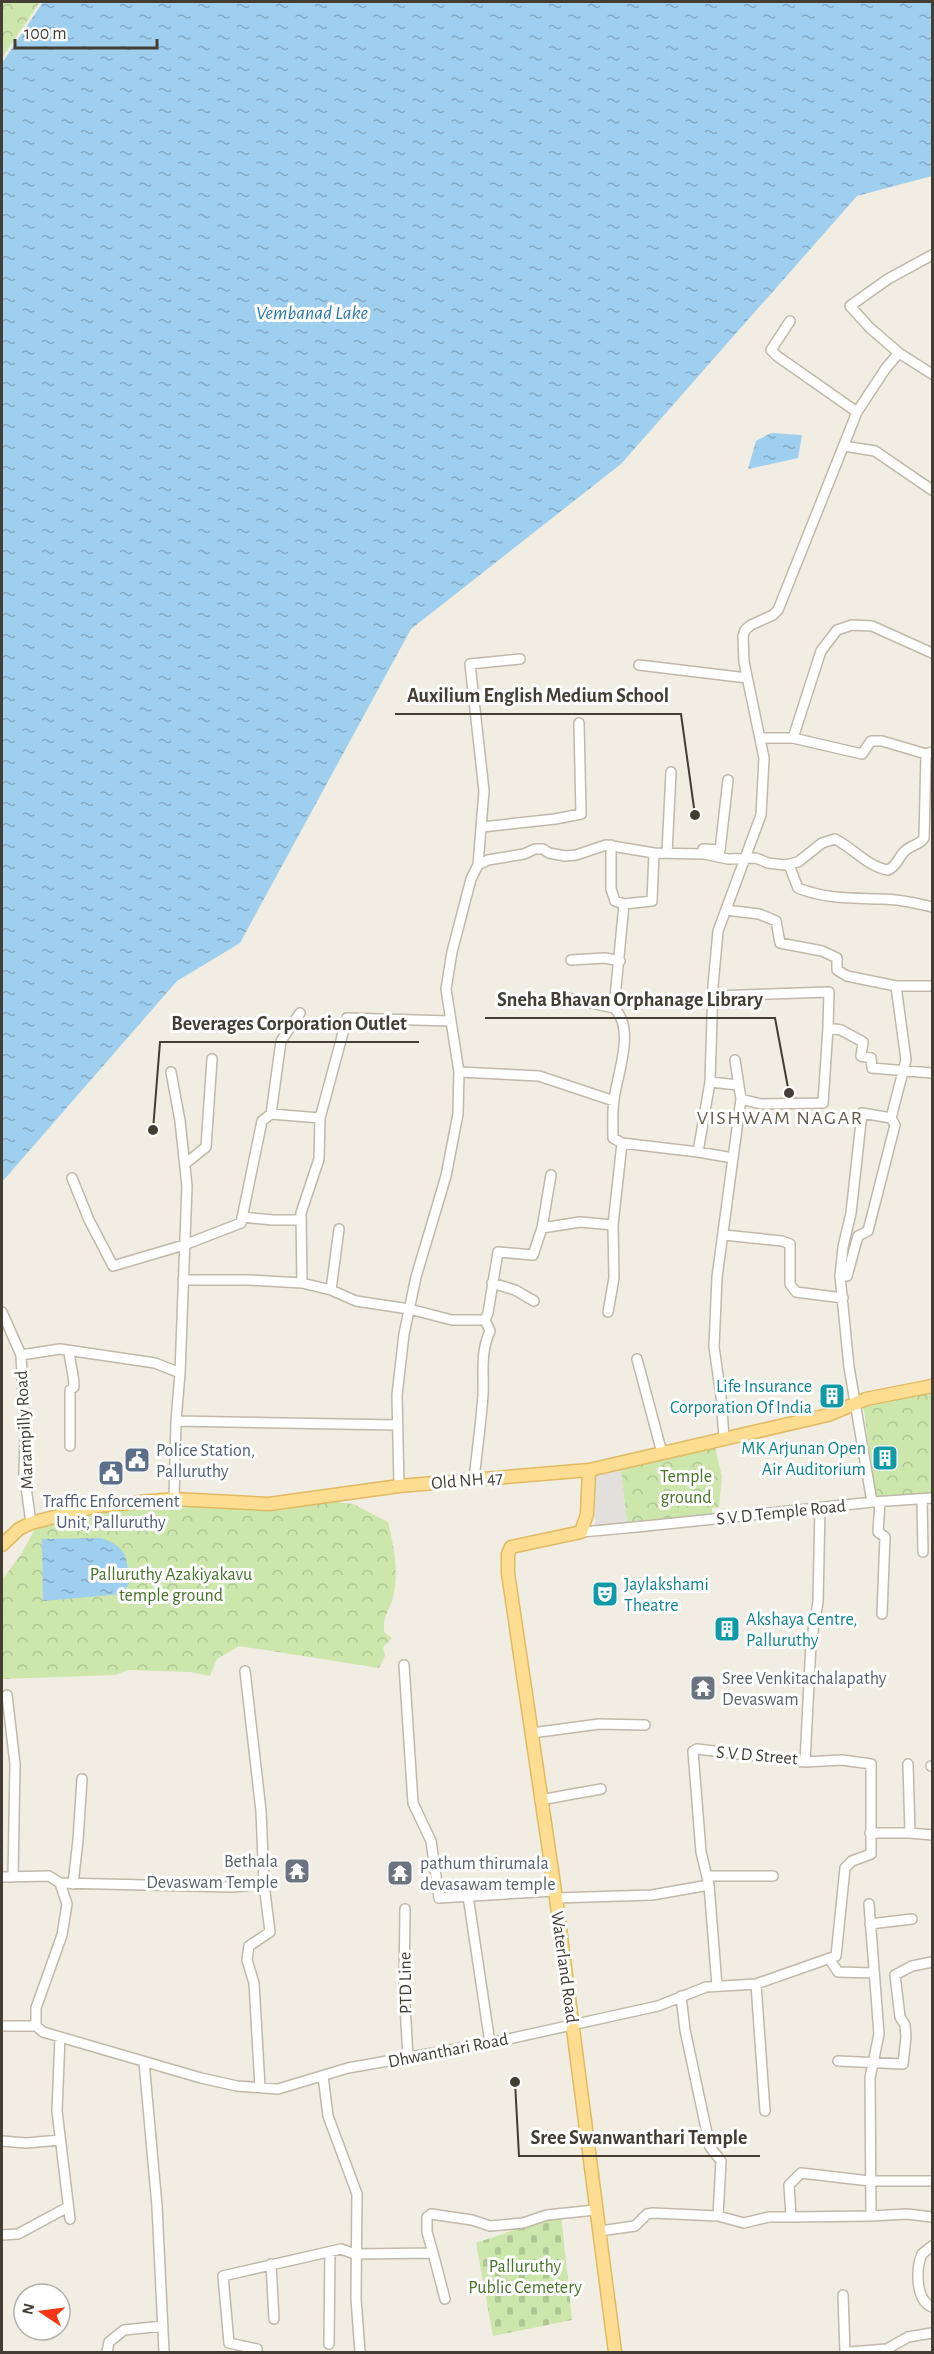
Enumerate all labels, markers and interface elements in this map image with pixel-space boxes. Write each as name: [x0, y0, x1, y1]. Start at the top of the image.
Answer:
scale bar: [15, 12, 158, 50]
text: 100 m: [24, 25, 67, 43]
water label: Vembanad Lake: [256, 303, 369, 323]
callout: Auxilium English Medium School: [395, 676, 681, 714]
text: Auxilium English Medium School: [407, 686, 669, 706]
callout: Sneha Bhavan Orphanage Library: [485, 980, 775, 1018]
text: Sneha Bhavan Orphanage Library: [497, 990, 763, 1010]
callout: Beverages Corporation Outlet: [160, 1004, 419, 1042]
text: Beverages Corporation Outlet: [171, 1014, 407, 1034]
district label: VISHWAM NAGAR: [697, 1108, 863, 1128]
street label: Marampilly Road: [13, 1370, 37, 1490]
place label: Life Insurance Corporation Of India: [670, 1378, 812, 1417]
building icon: Life Insurance Corporation Of India: [817, 1381, 847, 1411]
place label: MK Arjunan Open Air Auditorium: [741, 1440, 866, 1479]
place label: Police Station, Palluruthy: [156, 1442, 255, 1481]
building icon: MK Arjunan Open Air Auditorium: [870, 1443, 900, 1473]
public building icon: Police Station, Palluruthy: [122, 1445, 152, 1475]
public building icon: Traffic Enforcement Unit, Palluruthy: [96, 1458, 126, 1488]
park label: Temple ground: [660, 1468, 712, 1507]
street label: Old NH 47: [430, 1469, 504, 1493]
place label: Traffic Enforcement Unit, Palluruthy: [43, 1493, 180, 1532]
street label: S V D Temple Road: [715, 1497, 847, 1529]
park label: Palluruthy Azakiyakavu temple ground: [90, 1566, 252, 1605]
place label: Jaylakshami Theatre: [624, 1576, 709, 1615]
theatre icon: Jaylakshami Theatre: [590, 1579, 620, 1609]
place label: Akshaya Centre, Palluruthy: [746, 1611, 857, 1650]
building icon: Akshaya Centre, Palluruthy: [712, 1614, 742, 1644]
place label: Sree Venkitachalapathy Devaswam: [722, 1670, 887, 1709]
temple icon: Sree Venkitachalapathy Devaswam: [688, 1673, 718, 1703]
street label: S V D Street: [716, 1743, 799, 1769]
place label: Bethala Devaswam Temple: [146, 1853, 278, 1892]
place label: pathum thirumala devasawam temple: [420, 1855, 555, 1894]
temple icon: Bethala Devaswam Temple: [282, 1856, 312, 1886]
temple icon: pathum thirumala devasawam temple: [385, 1858, 415, 1888]
street label: Waterland Road: [547, 1910, 581, 2024]
street label: PTD Line: [396, 1952, 416, 2014]
street label: Dhwanthari Road: [387, 2030, 510, 2071]
callout: Sree Swanwanthari Temple: [519, 2118, 760, 2156]
text: Sree Swanwanthari Temple: [531, 2128, 748, 2148]
park label: Palluruthy Public Cemetery: [468, 2258, 582, 2297]
north arrow: [12, 2282, 72, 2342]
text: N: [19, 2302, 37, 2316]

